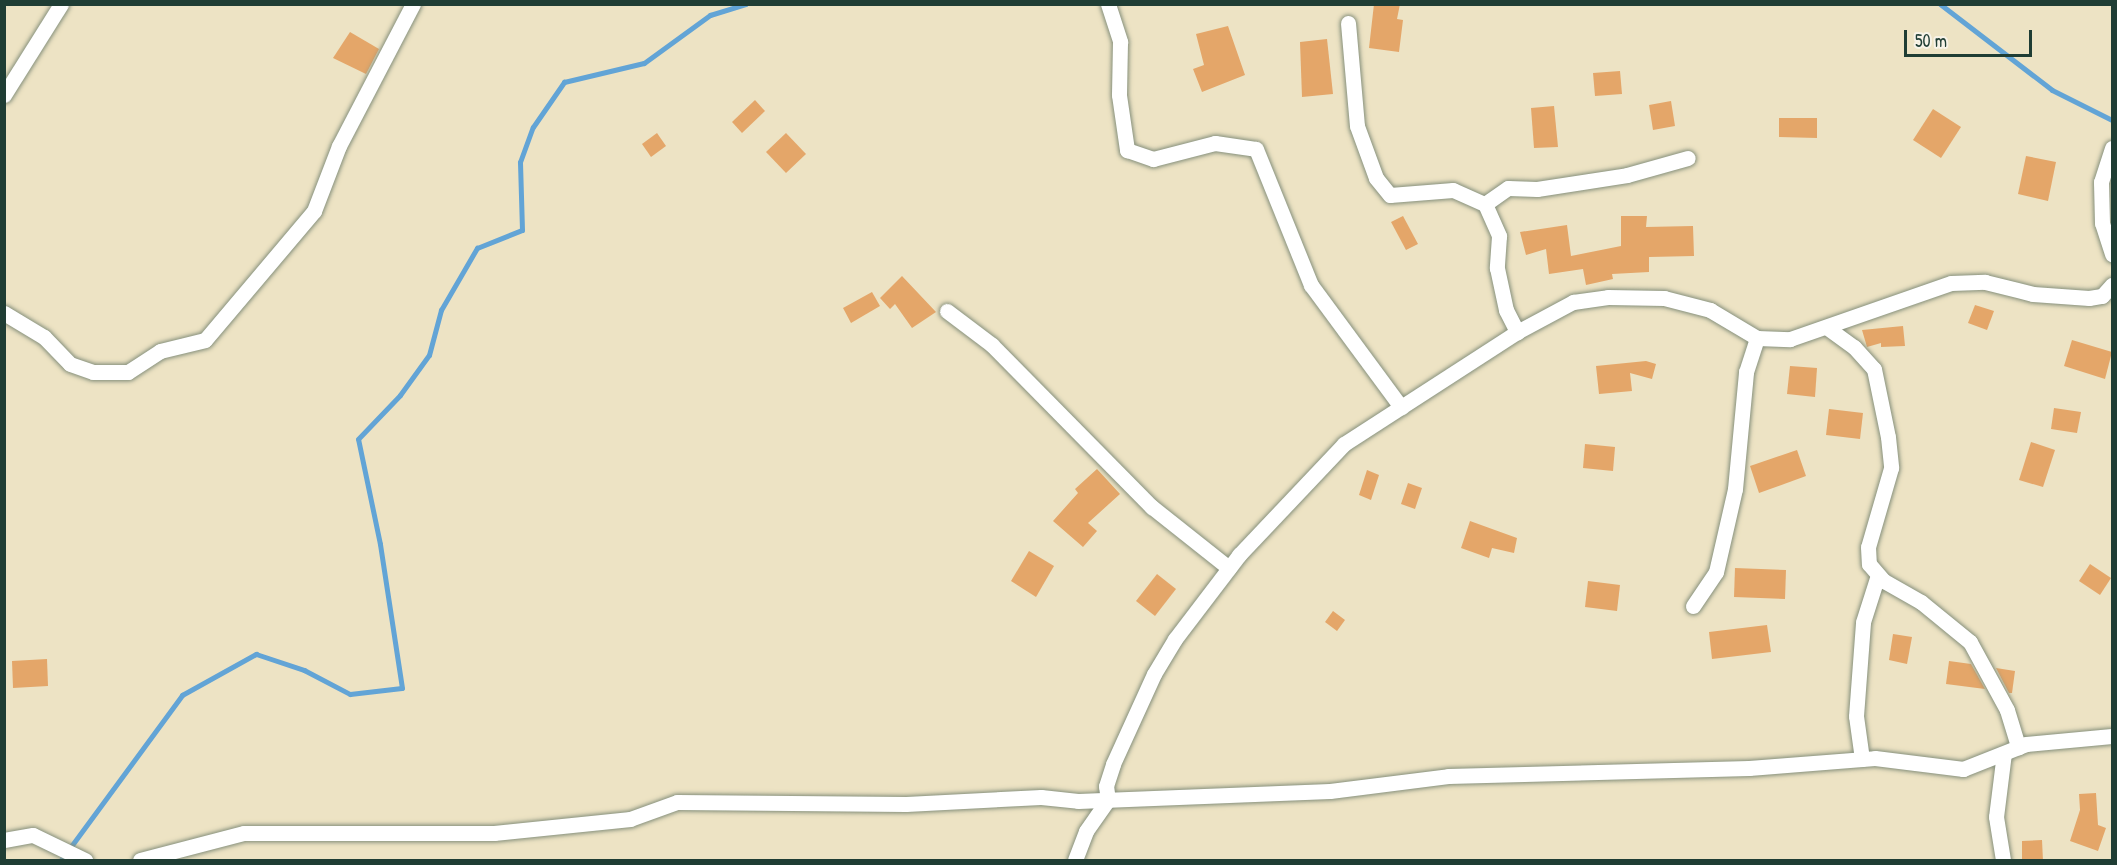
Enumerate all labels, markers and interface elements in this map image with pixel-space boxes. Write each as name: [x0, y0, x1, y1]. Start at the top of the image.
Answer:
scale bar: [1907, 18, 2034, 56]
text: 50 m: [1915, 28, 1947, 53]

